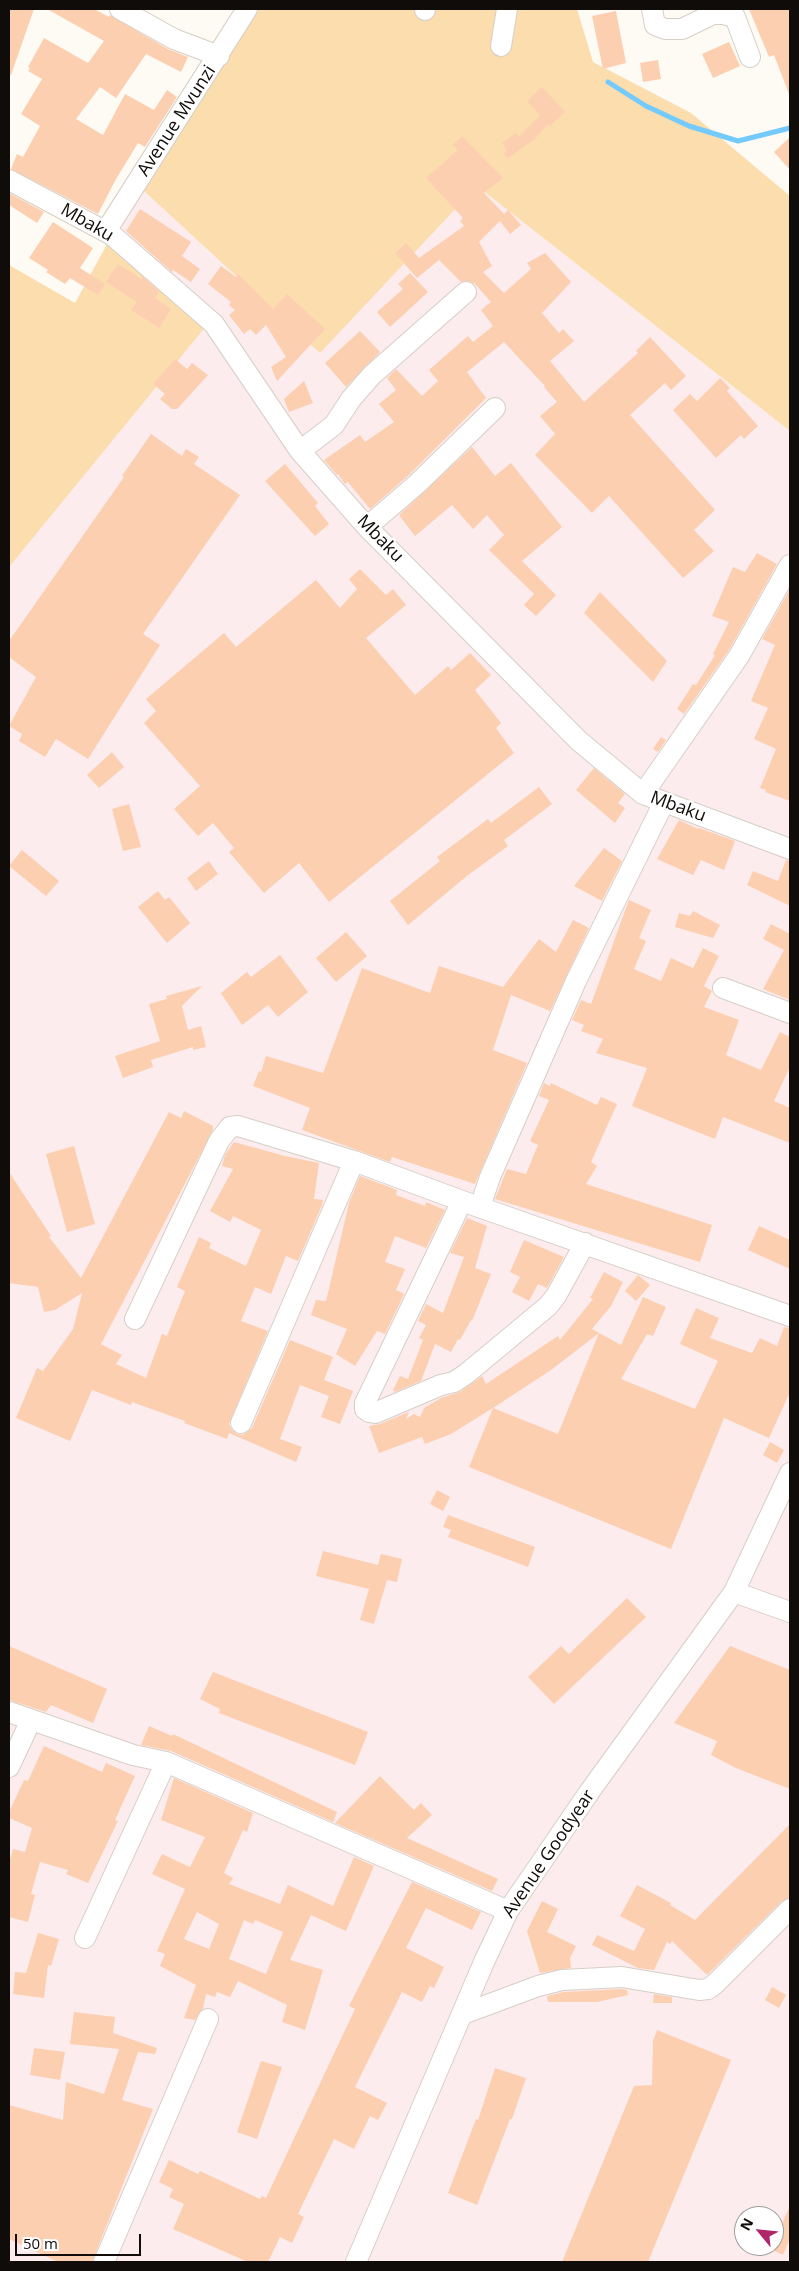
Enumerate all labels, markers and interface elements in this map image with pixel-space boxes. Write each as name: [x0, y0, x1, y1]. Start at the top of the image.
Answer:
street label: Avenue Mvunzi: [133, 62, 221, 180]
street label: Mbaku: [57, 199, 117, 247]
street label: Mbaku: [352, 511, 408, 567]
street label: Mbaku: [647, 787, 709, 827]
street label: Avenue Goodyear: [498, 1786, 600, 1922]
north arrow: [734, 2206, 784, 2256]
text: N: [735, 2215, 757, 2234]
scale bar: [18, 2224, 144, 2256]
text: 50 m: [23, 2233, 58, 2253]

